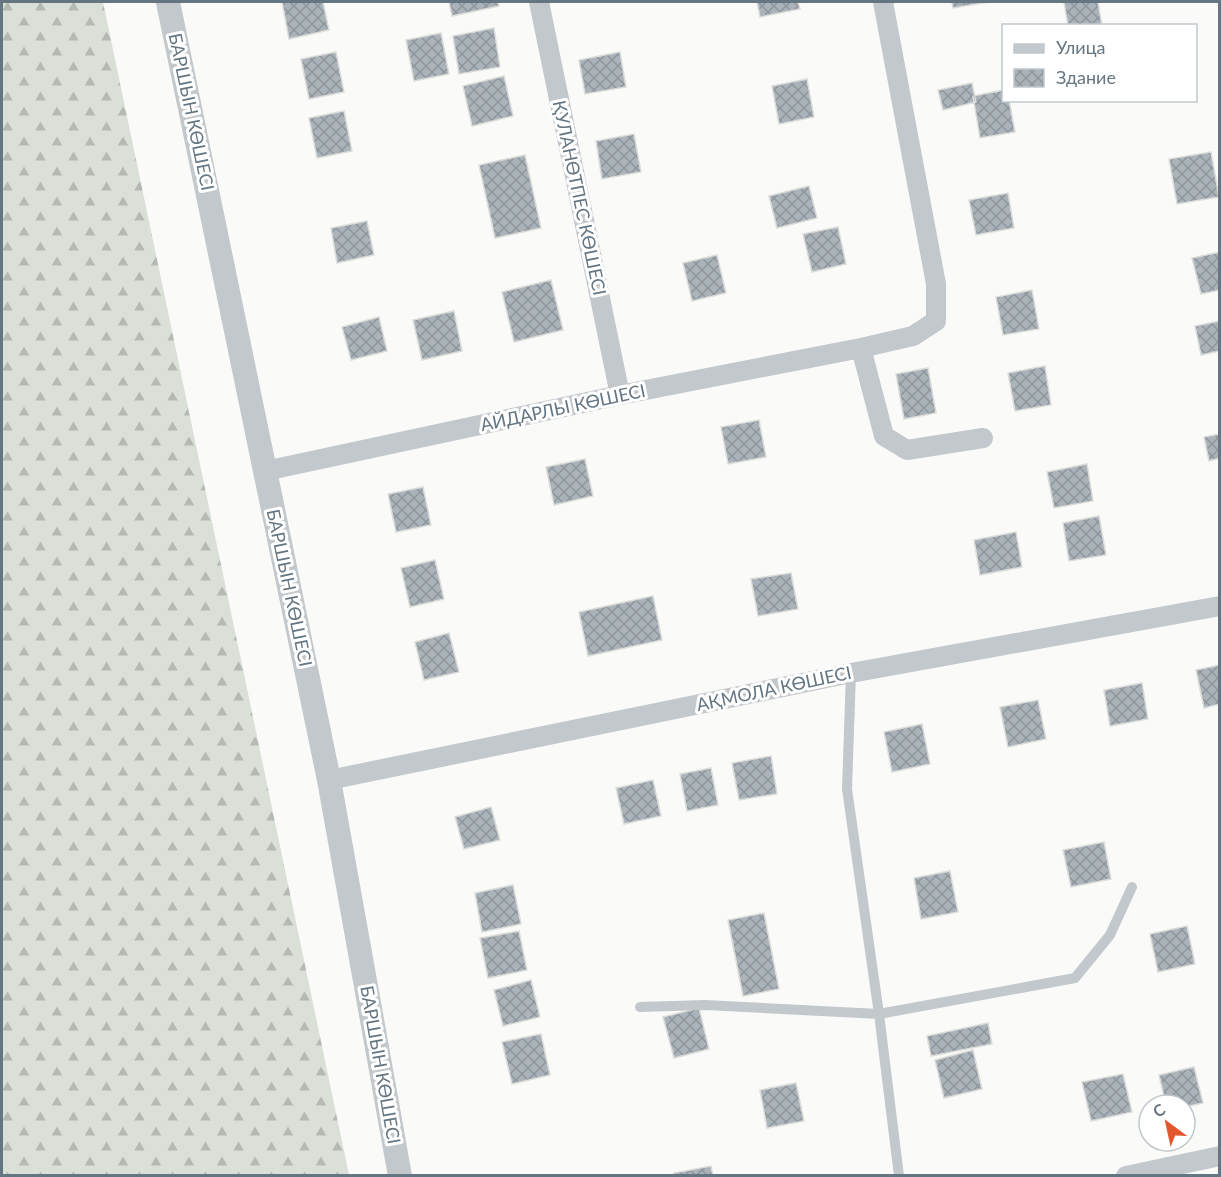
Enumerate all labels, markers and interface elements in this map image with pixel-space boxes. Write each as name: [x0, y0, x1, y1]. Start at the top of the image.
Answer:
legend: [1002, 24, 1197, 102]
street label: БАРШЫН КӨШЕСІ: [165, 31, 219, 192]
text: Улица: [1056, 36, 1106, 58]
text: Здание: [1056, 66, 1116, 88]
street label: ҚУЛАНӨТПЕС КӨШЕСІ: [549, 98, 611, 297]
street label: АЙДАРЛЫ КӨШЕСІ: [478, 379, 647, 435]
street label: БАРШЫН КӨШЕСІ: [263, 507, 317, 668]
street label: АҚМОЛА КӨШЕСІ: [694, 661, 853, 715]
street label: БАРШЫН КӨШЕСІ: [356, 984, 406, 1146]
north arrow: [1137, 1093, 1197, 1153]
text: С: [1149, 1099, 1169, 1121]

